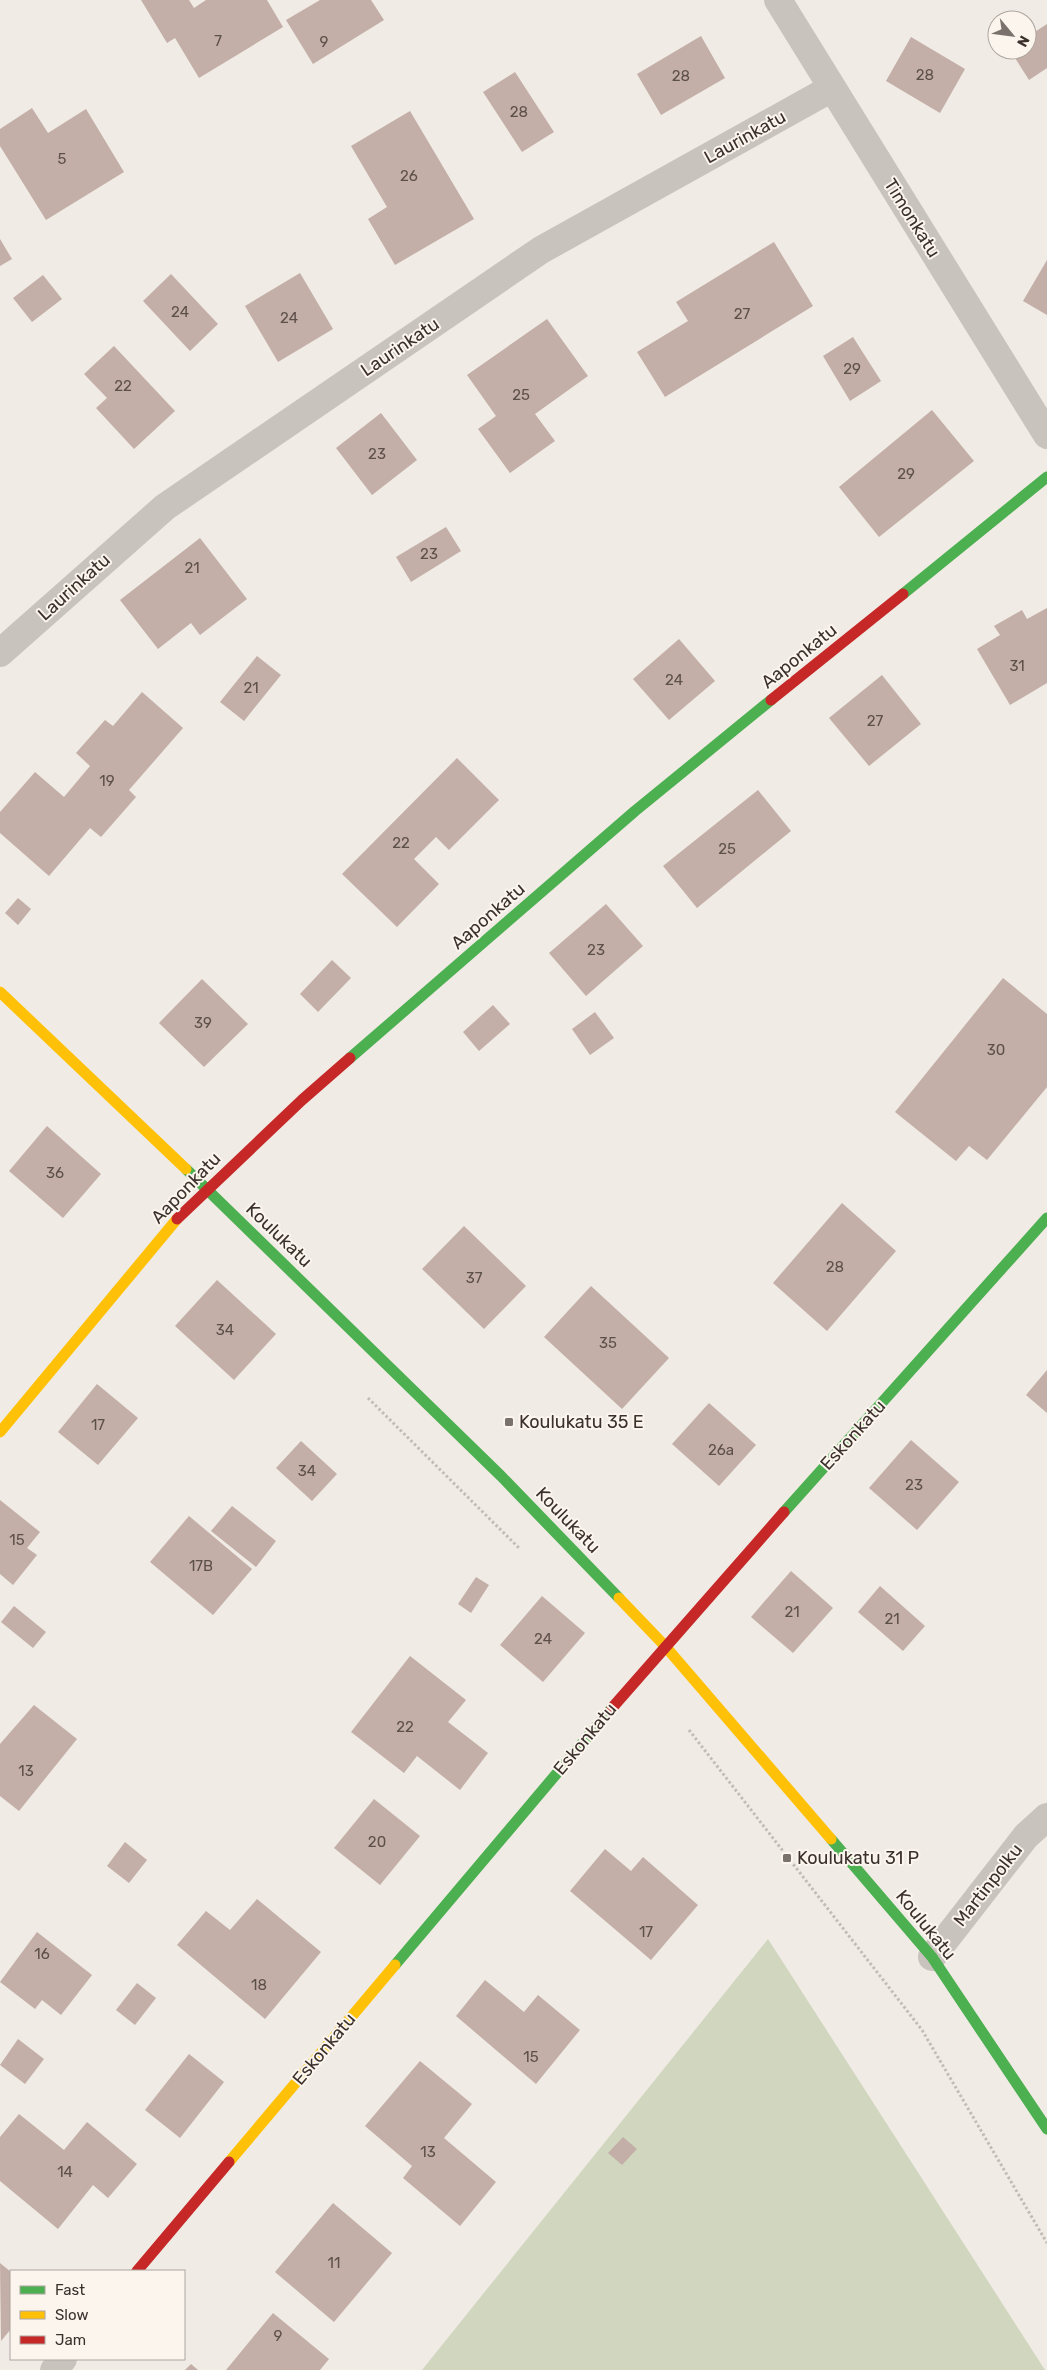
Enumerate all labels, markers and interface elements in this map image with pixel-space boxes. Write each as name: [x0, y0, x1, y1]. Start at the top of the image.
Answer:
north arrow: [987, 10, 1037, 60]
house number: 7: [214, 32, 222, 50]
house number: 9: [320, 33, 329, 51]
text: N: [1013, 33, 1033, 50]
house number: 28: [916, 66, 934, 84]
house number: 28: [672, 67, 690, 85]
house number: 28: [510, 103, 528, 121]
street label: Laurinkatu: [700, 106, 790, 168]
house number: 5: [58, 150, 67, 168]
house number: 26: [400, 167, 418, 185]
street label: Timonkatu: [879, 175, 945, 261]
house number: 24: [171, 303, 189, 321]
house number: 27: [734, 305, 751, 323]
house number: 24: [280, 309, 298, 327]
street label: Laurinkatu: [357, 313, 443, 381]
house number: 29: [843, 360, 861, 378]
house number: 22: [114, 377, 132, 395]
house number: 25: [512, 386, 530, 404]
house number: 23: [368, 445, 386, 463]
house number: 29: [897, 465, 915, 483]
house number: 23: [420, 545, 438, 563]
street label: Laurinkatu: [33, 549, 115, 625]
house number: 21: [184, 559, 200, 577]
street label: Aaponkatu: [757, 619, 841, 693]
house number: 31: [1009, 657, 1025, 675]
house number: 24: [665, 671, 683, 689]
house number: 21: [243, 679, 259, 697]
house number: 27: [867, 712, 884, 730]
house number: 19: [99, 772, 115, 790]
house number: 22: [392, 834, 410, 852]
house number: 25: [718, 840, 736, 858]
street label: Aaponkatu: [447, 878, 529, 954]
house number: 23: [587, 941, 605, 959]
house number: 39: [194, 1014, 212, 1032]
house number: 30: [987, 1041, 1005, 1059]
street label: Aaponkatu: [147, 1148, 225, 1228]
house number: 36: [46, 1164, 64, 1182]
street label: Koulukatu: [241, 1198, 317, 1272]
house number: 28: [826, 1258, 844, 1276]
house number: 37: [466, 1269, 483, 1287]
house number: 34: [216, 1321, 234, 1339]
house number: 35: [599, 1334, 617, 1352]
street label: Eskonkatu: [816, 1395, 890, 1475]
place label: Koulukatu 35 E: [519, 1411, 644, 1433]
house number: 17: [91, 1416, 105, 1434]
marker: Koulukatu 35 E: [503, 1416, 515, 1428]
house number: 26a: [708, 1441, 734, 1459]
house number: 34: [298, 1462, 316, 1480]
house number: 23: [905, 1476, 923, 1494]
street label: Koulukatu: [531, 1482, 605, 1558]
house number: 15: [9, 1531, 25, 1549]
house number: 17B: [189, 1557, 213, 1575]
house number: 21: [784, 1603, 800, 1621]
house number: 21: [884, 1610, 900, 1628]
house number: 24: [534, 1630, 552, 1648]
street label: Eskonkatu: [549, 1699, 621, 1779]
house number: 22: [396, 1718, 414, 1736]
house number: 13: [18, 1762, 34, 1780]
house number: 20: [368, 1833, 386, 1851]
street label: Martinpolku: [949, 1839, 1027, 1931]
place label: Koulukatu 31 P: [797, 1847, 919, 1869]
marker: Koulukatu 31 P: [781, 1852, 793, 1864]
street label: Koulukatu: [891, 1886, 961, 1964]
house number: 17: [639, 1923, 653, 1941]
house number: 16: [34, 1945, 50, 1963]
house number: 18: [251, 1976, 267, 1994]
street label: Eskonkatu: [288, 2009, 360, 2089]
house number: 15: [523, 2048, 539, 2066]
house number: 13: [420, 2143, 436, 2161]
house number: 14: [57, 2163, 73, 2181]
house number: 11: [328, 2254, 340, 2272]
legend: [10, 2270, 185, 2360]
text: Fast: [55, 2281, 85, 2299]
text: Slow: [55, 2306, 88, 2324]
house number: 9: [274, 2327, 283, 2345]
text: Jam: [55, 2331, 86, 2349]

